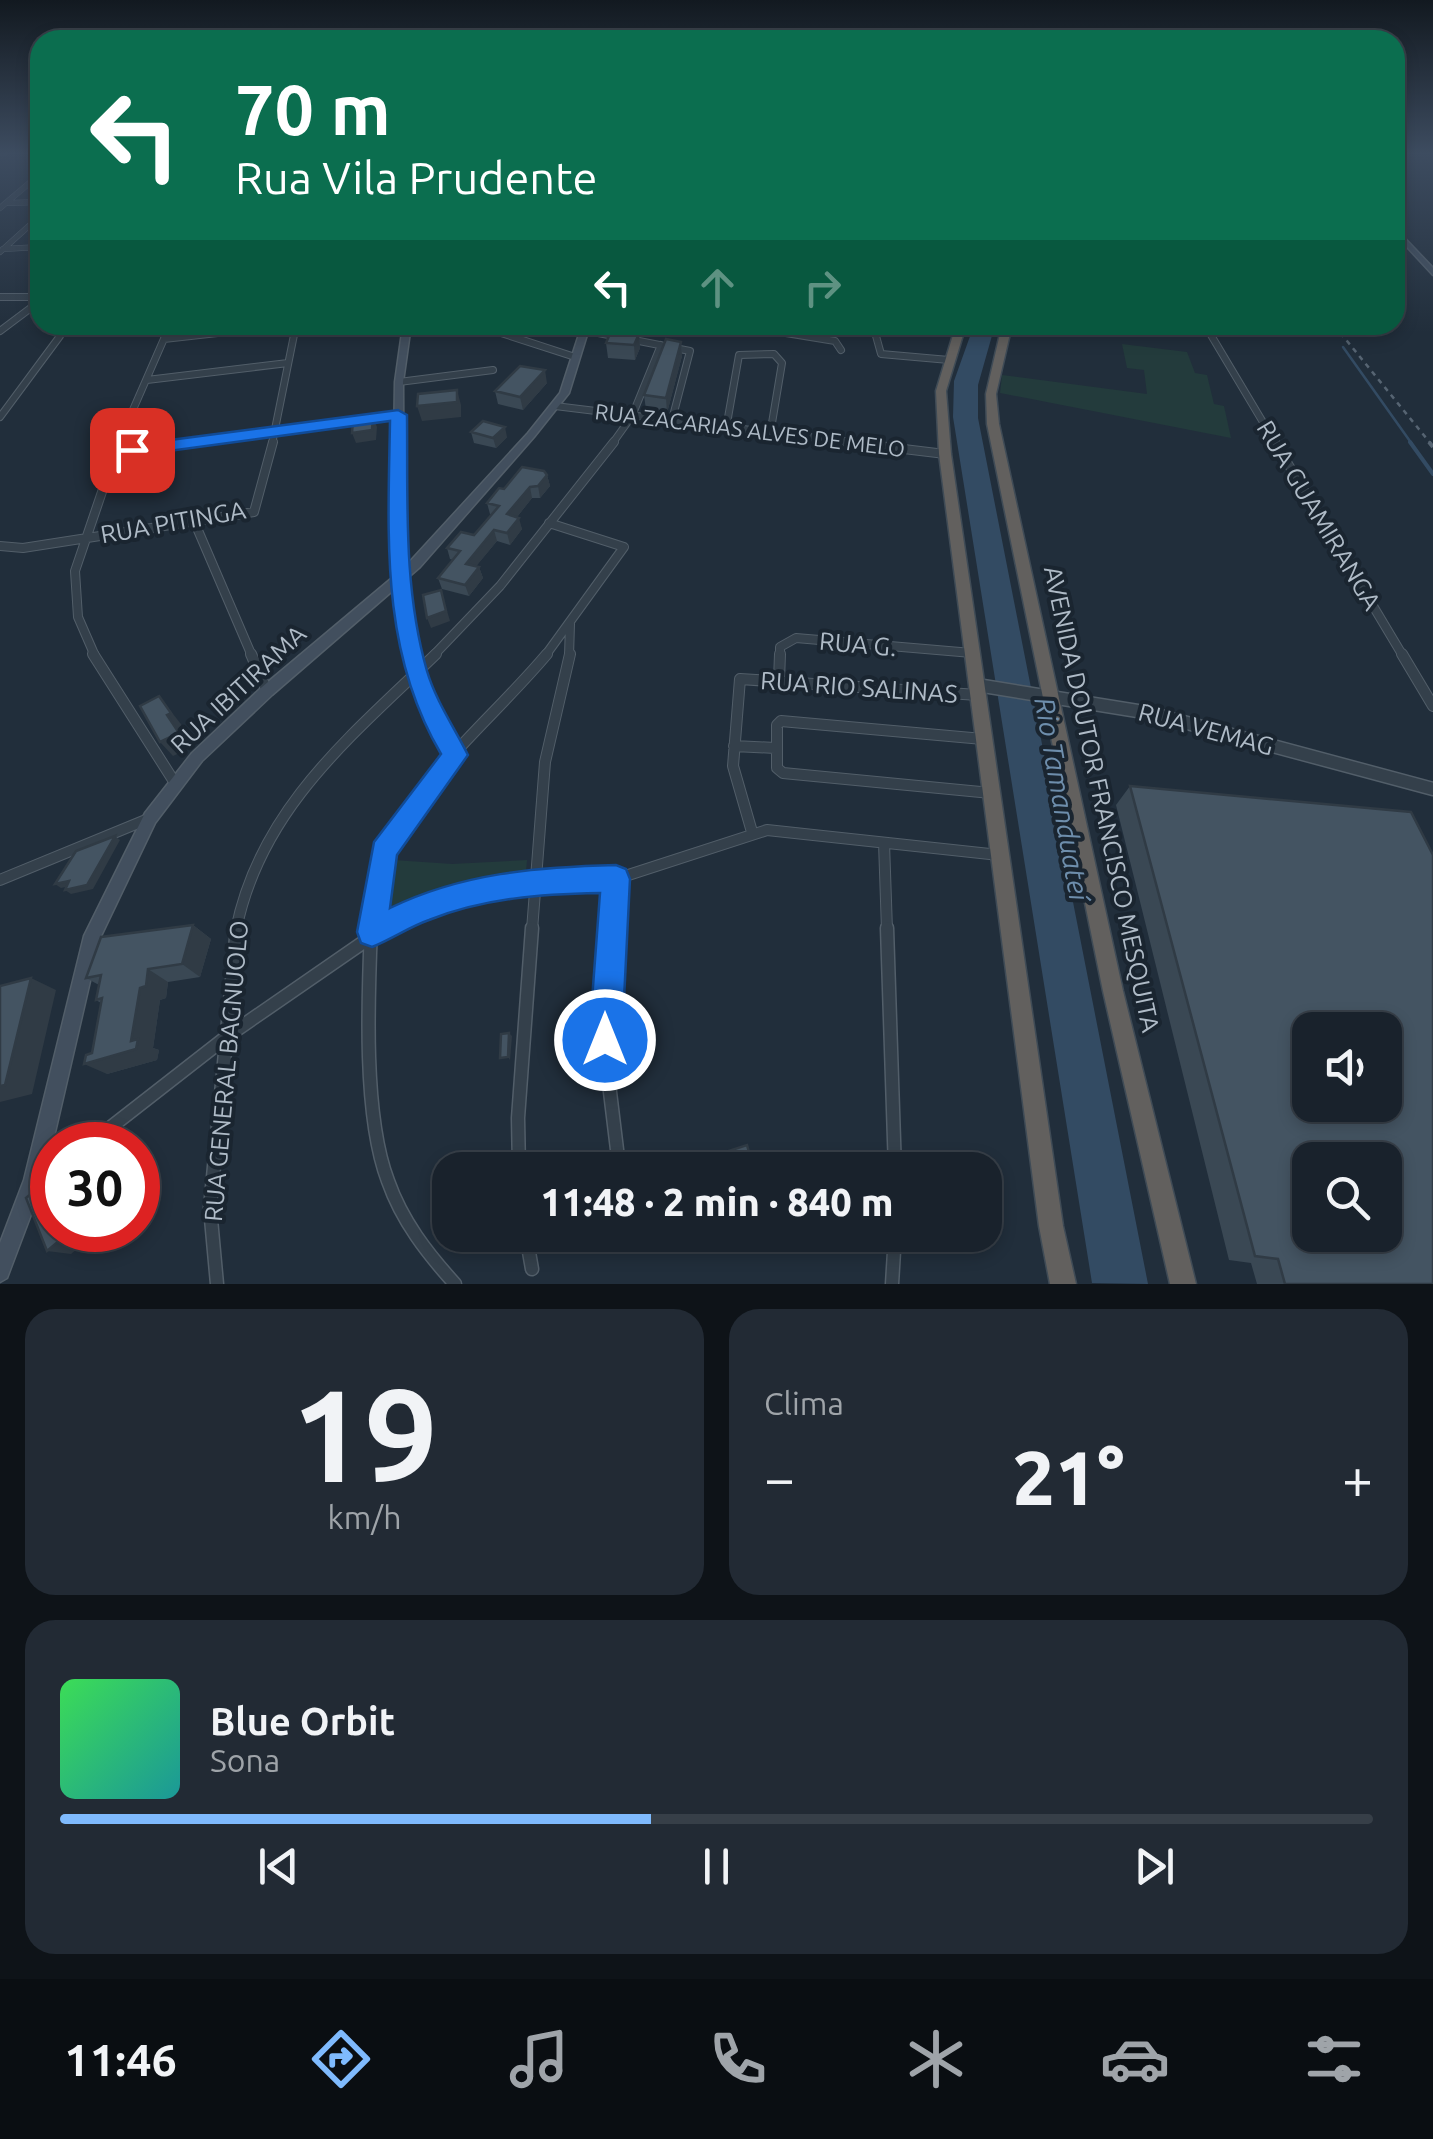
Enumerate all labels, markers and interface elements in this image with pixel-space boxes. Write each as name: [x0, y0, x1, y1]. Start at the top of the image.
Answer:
icon: left: [70, 70, 200, 200]
text: 70 m: [235, 70, 391, 148]
text: Rua Vila Prudente: [235, 152, 597, 203]
icon: left: [585, 260, 640, 315]
icon: ahead: [690, 260, 745, 315]
icon: right: [795, 260, 850, 315]
street label: RUA ZACARIAS ALVES DE MELO: [594, 398, 907, 461]
pin: [90, 408, 175, 493]
street label: RUA GUAMIRANGA: [1251, 415, 1387, 615]
icon: arrive: [105, 423, 160, 478]
street label: RUA PITINGA: [98, 495, 248, 549]
street label: AVENIDA DOUTOR FRANCISCO MESQUITA: [1039, 563, 1165, 1035]
street label: RUA IBITIRAMA: [165, 619, 311, 759]
street label: RUA G.: [818, 627, 898, 661]
street label: RUA RIO SALINAS: [759, 666, 959, 708]
water label: Rio Tamanduateí: [1029, 695, 1096, 906]
street label: RUA VEMAG: [1135, 698, 1277, 760]
street label: RUA GENERAL BAGNUOLO: [199, 919, 253, 1223]
position arrow: [553, 988, 657, 1092]
map controls: [1292, 1012, 1402, 1252]
button: sound: [1292, 1012, 1402, 1122]
speed limit sign: 30: [30, 1122, 160, 1252]
button: search: [1292, 1142, 1402, 1252]
text: 11:48 · 2 min · 840 m: [540, 1181, 894, 1223]
text: 19: [291, 1361, 438, 1507]
text: Clima: [764, 1385, 844, 1421]
text: 21°: [1013, 1435, 1124, 1519]
text: −: [764, 1447, 795, 1508]
text: +: [1342, 1447, 1373, 1508]
text: km/h: [328, 1499, 401, 1535]
text: Blue Orbit: [210, 1700, 395, 1742]
text: Sona: [210, 1742, 280, 1778]
icon: previous: [251, 1839, 306, 1894]
icon: pause: [689, 1839, 744, 1894]
icon: next: [1127, 1839, 1182, 1894]
icon: directions: [306, 2024, 376, 2094]
icon: music: [504, 2024, 574, 2094]
icon: phone: [703, 2024, 773, 2094]
icon: climate: [901, 2024, 971, 2094]
icon: car: [1100, 2024, 1170, 2094]
icon: filters: [1299, 2024, 1369, 2094]
text: 11:46: [64, 2034, 177, 2085]

